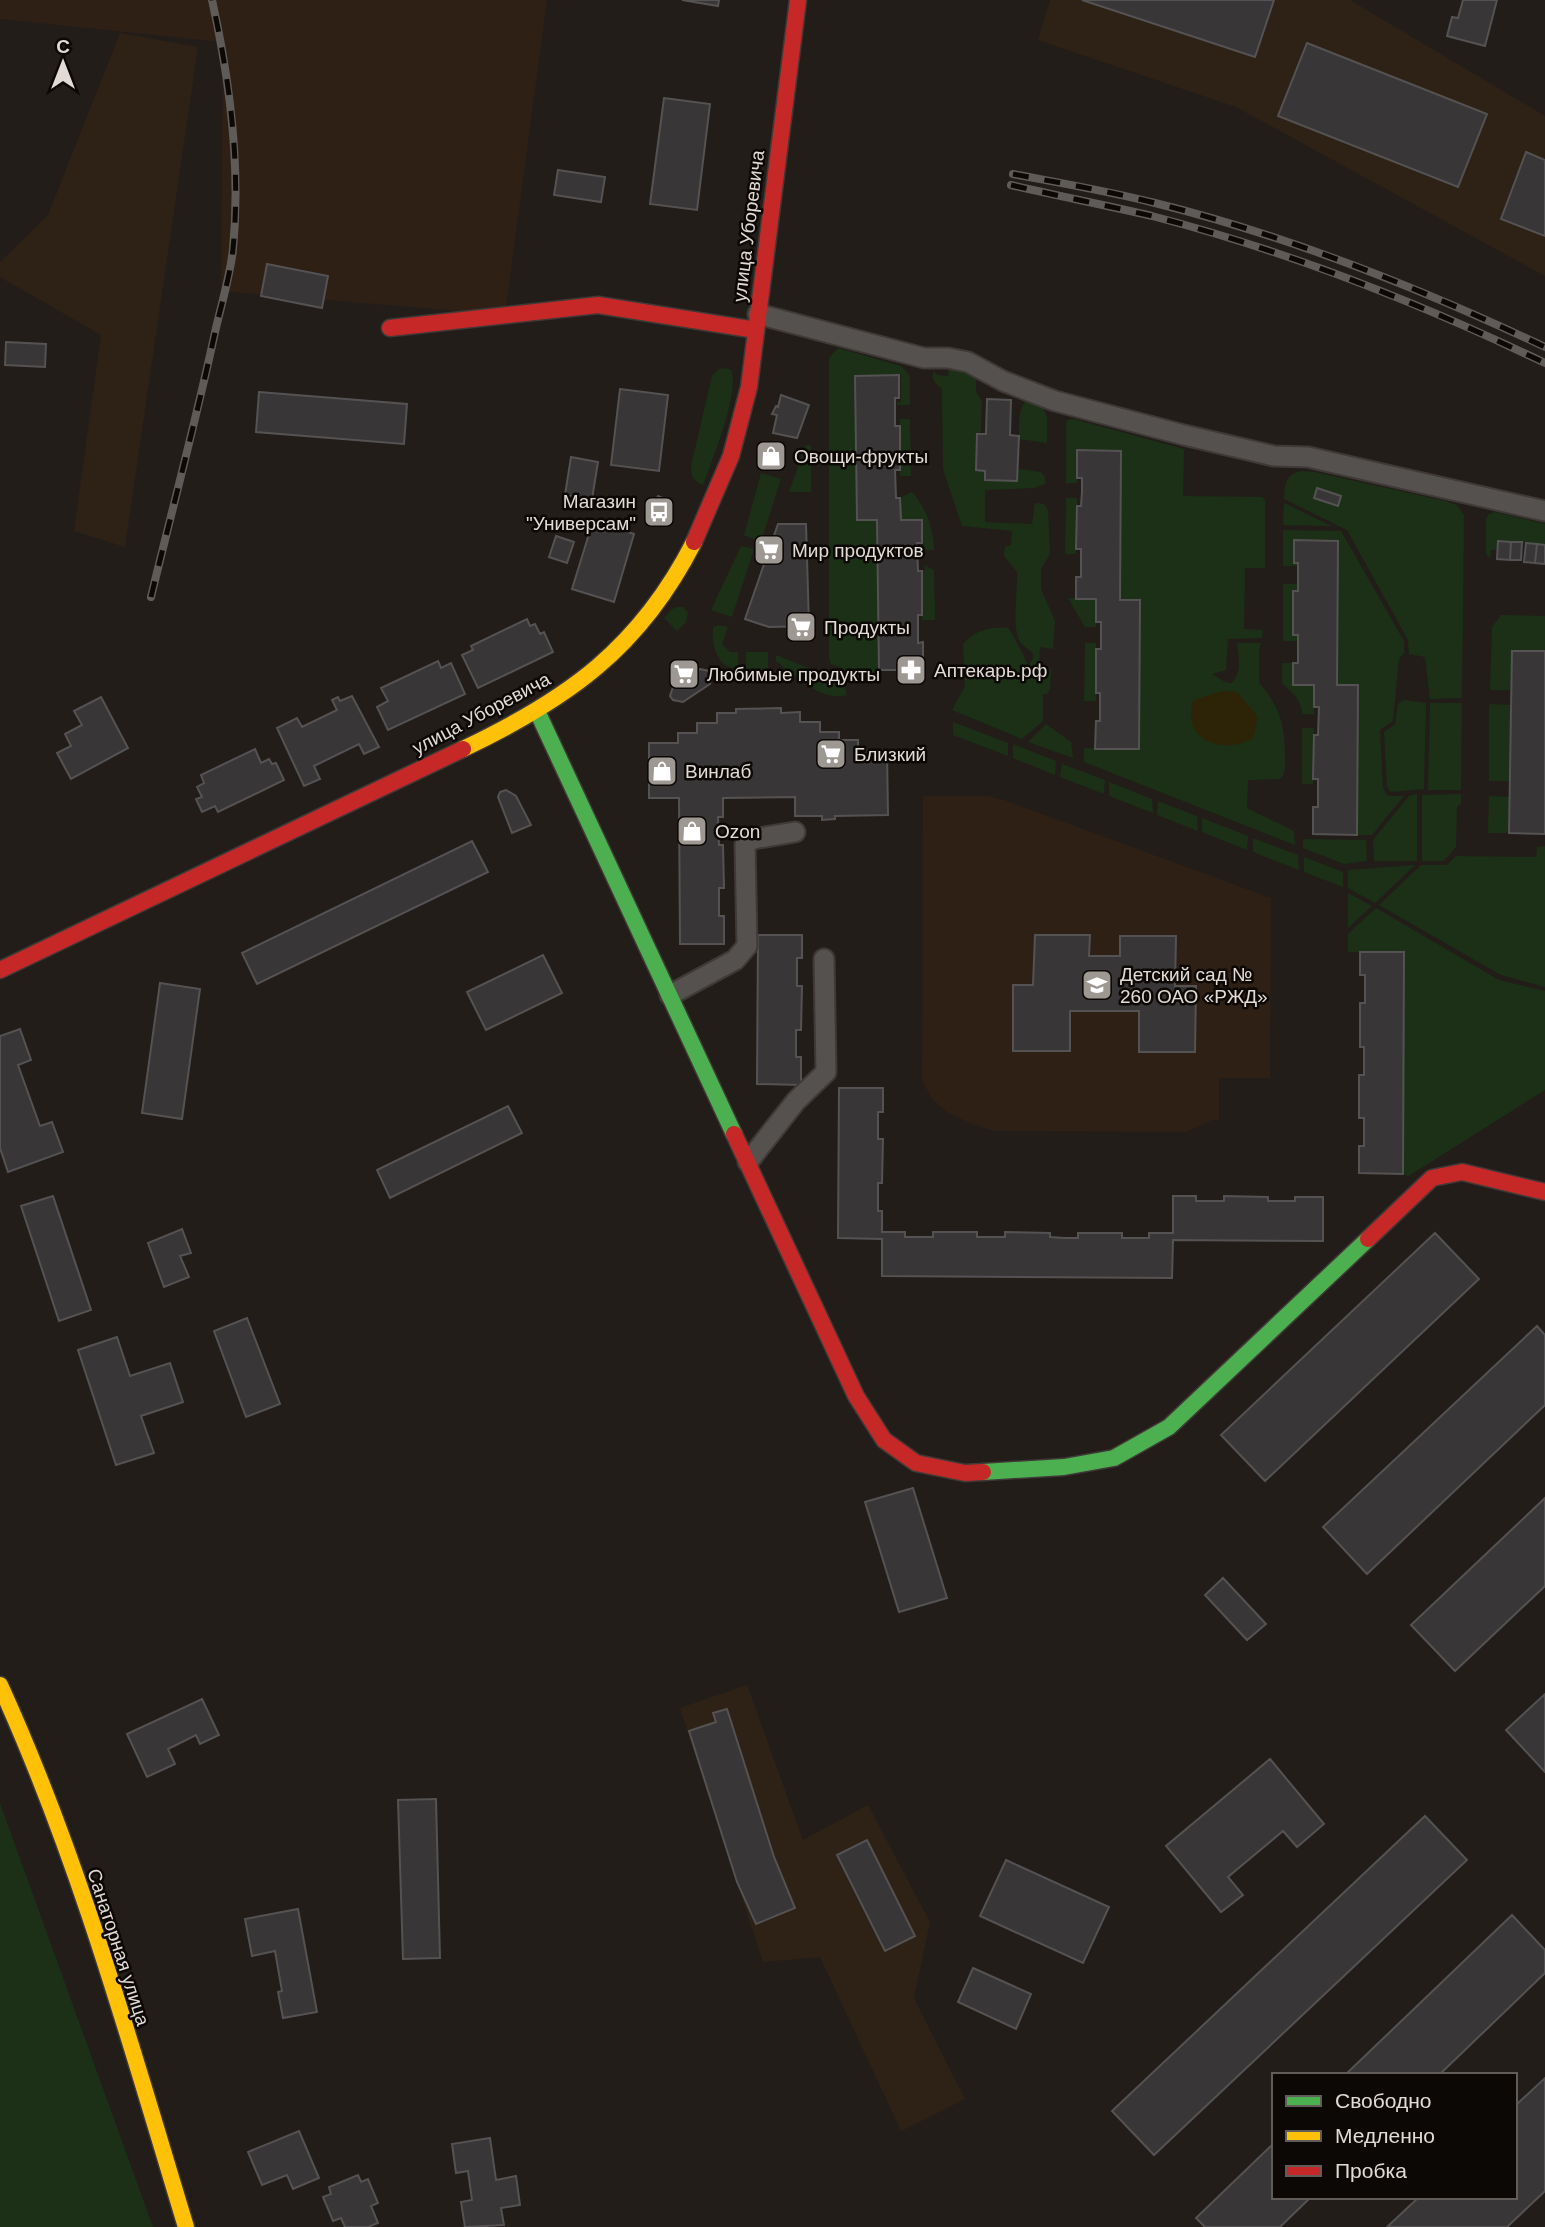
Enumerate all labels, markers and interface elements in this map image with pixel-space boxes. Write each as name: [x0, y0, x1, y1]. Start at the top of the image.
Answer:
north arrow: [28, 28, 98, 98]
text: С: [56, 36, 70, 57]
street label: улица Уборевича: [729, 148, 768, 303]
shop icon: Овощи-фрукты: [754, 439, 788, 473]
place label: Овощи-фрукты: [794, 446, 928, 467]
place label: Магазин "Универсам": [526, 491, 636, 534]
bus stop icon: Магазин "Универсам": [642, 495, 676, 529]
supermarket icon: Мир продуктов: [752, 533, 786, 567]
place label: Мир продуктов: [792, 540, 924, 561]
supermarket icon: Продукты: [784, 610, 818, 644]
place label: Продукты: [824, 617, 910, 638]
pharmacy icon: Аптекарь.рф: [894, 653, 928, 687]
supermarket icon: Любимые продукты: [667, 657, 701, 691]
place label: Аптекарь.рф: [934, 660, 1047, 681]
place label: Любимые продукты: [707, 664, 880, 685]
street label: улица Уборевича: [409, 668, 554, 759]
supermarket icon: Близкий: [814, 737, 848, 771]
place label: Близкий: [854, 744, 926, 765]
shop icon: Винлаб: [645, 754, 679, 788]
place label: Винлаб: [685, 761, 751, 782]
shop icon: Ozon: [675, 814, 709, 848]
place label: Ozon: [715, 821, 760, 842]
place label: Детский сад № 260 ОАО «РЖД»: [1120, 964, 1268, 1007]
school or university icon: Детский сад № 260 ОАО «РЖД»: [1080, 968, 1114, 1002]
street label: Санаторная улица: [83, 1866, 154, 2029]
legend: [1272, 2073, 1517, 2199]
text: Свободно: [1335, 2089, 1432, 2112]
text: Медленно: [1335, 2124, 1435, 2147]
text: Пробка: [1335, 2159, 1407, 2182]

